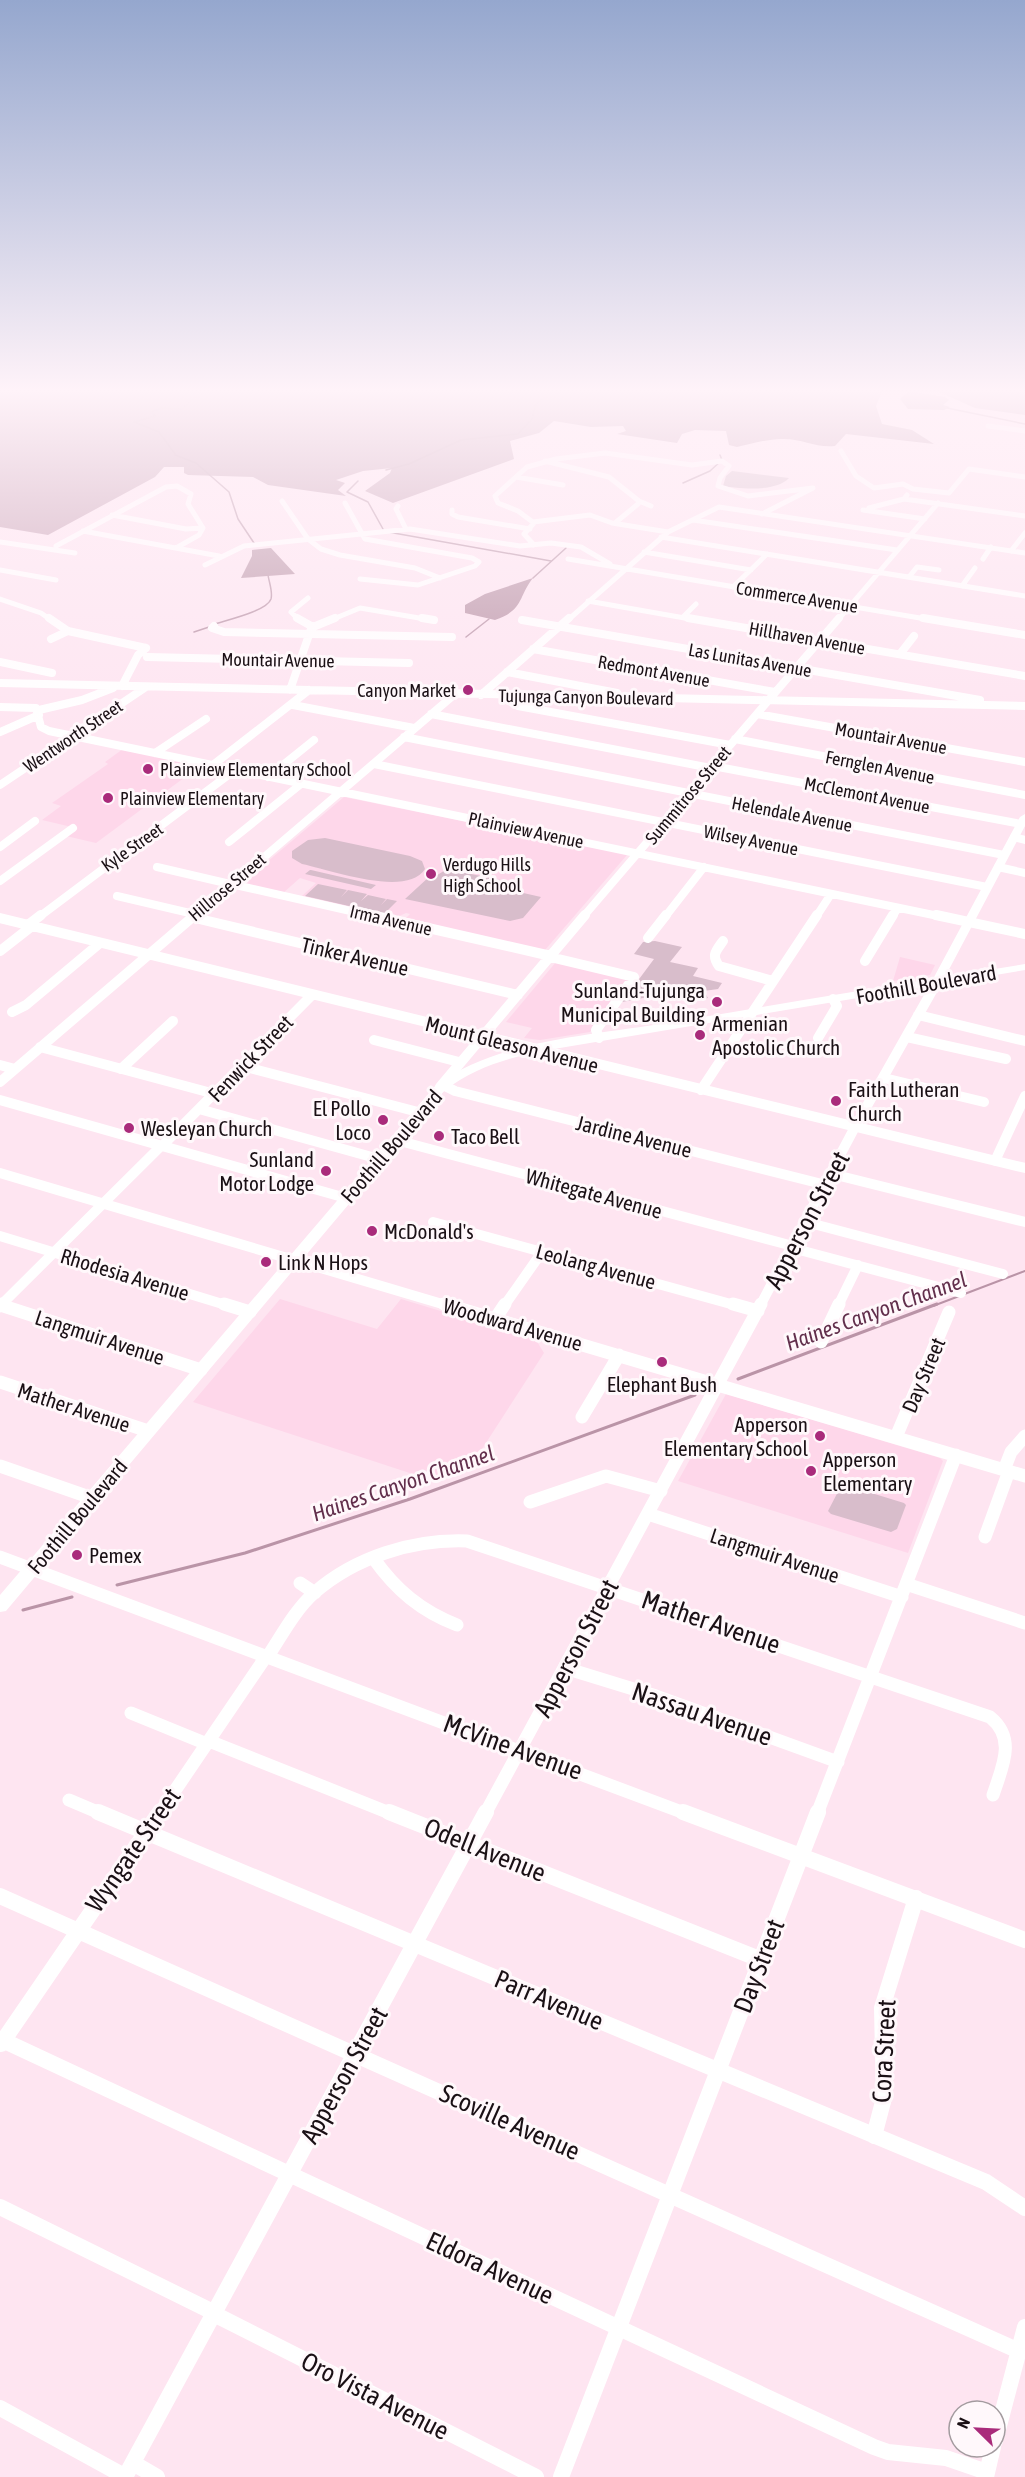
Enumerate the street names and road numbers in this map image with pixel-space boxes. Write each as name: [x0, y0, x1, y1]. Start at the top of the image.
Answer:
street label: Commerce Avenue: [735, 577, 859, 617]
street label: Hillhaven Avenue: [747, 617, 867, 659]
street label: Las Lunitas Avenue: [687, 639, 813, 681]
street label: Mountair Avenue: [221, 649, 335, 671]
street label: Redmont Avenue: [596, 651, 712, 691]
street label: Tujunga Canyon Boulevard: [498, 685, 674, 709]
street label: Wentworth Street: [20, 695, 126, 777]
street label: Mountair Avenue: [833, 718, 949, 758]
street label: Summitrose Street: [641, 742, 735, 848]
street label: Fernglen Avenue: [824, 746, 936, 788]
street label: McClemont Avenue: [803, 773, 931, 817]
street label: Helendale Avenue: [730, 792, 854, 836]
street label: Plainview Avenue: [466, 808, 586, 852]
street label: Kyle Street: [97, 818, 167, 876]
street label: Wilsey Avenue: [702, 821, 800, 859]
street label: Hillrose Street: [184, 849, 270, 925]
street label: Irma Avenue: [348, 900, 434, 940]
street label: Tinker Avenue: [299, 932, 411, 980]
street label: Foothill Boulevard: [854, 960, 998, 1008]
street label: Fenwick Street: [203, 1010, 297, 1106]
street label: Mount Gleason Avenue: [423, 1011, 601, 1077]
street label: Foothill Boulevard: [335, 1085, 447, 1207]
street label: Jardine Avenue: [574, 1110, 694, 1162]
street label: Apperson Street: [758, 1146, 856, 1294]
street label: Whitegate Avenue: [523, 1163, 665, 1223]
street label: Leolang Avenue: [533, 1238, 659, 1294]
street label: Rhodesia Avenue: [58, 1243, 192, 1305]
street label: Woodward Avenue: [441, 1293, 585, 1355]
street label: Langmuir Avenue: [32, 1305, 168, 1369]
street label: Day Street: [896, 1334, 950, 1416]
street label: Mather Avenue: [15, 1378, 133, 1436]
street label: Foothill Boulevard: [22, 1454, 132, 1578]
street label: Langmuir Avenue: [707, 1523, 843, 1587]
street label: Apperson Street: [527, 1574, 625, 1722]
street label: Mather Avenue: [638, 1584, 784, 1660]
street label: Nassau Avenue: [628, 1676, 776, 1752]
street label: McVine Avenue: [439, 1708, 587, 1786]
street label: Wyngate Street: [79, 1782, 187, 1918]
street label: Odell Avenue: [420, 1812, 550, 1888]
street label: Day Street: [727, 1915, 791, 2017]
street label: Parr Avenue: [490, 1964, 608, 2036]
street label: Cora Street: [866, 1998, 902, 2104]
street label: Apperson Street: [294, 2001, 394, 2149]
street label: Scoville Avenue: [435, 2078, 585, 2166]
street label: Eldora Avenue: [422, 2225, 558, 2311]
street label: Oro Vista Avenue: [296, 2346, 454, 2446]

